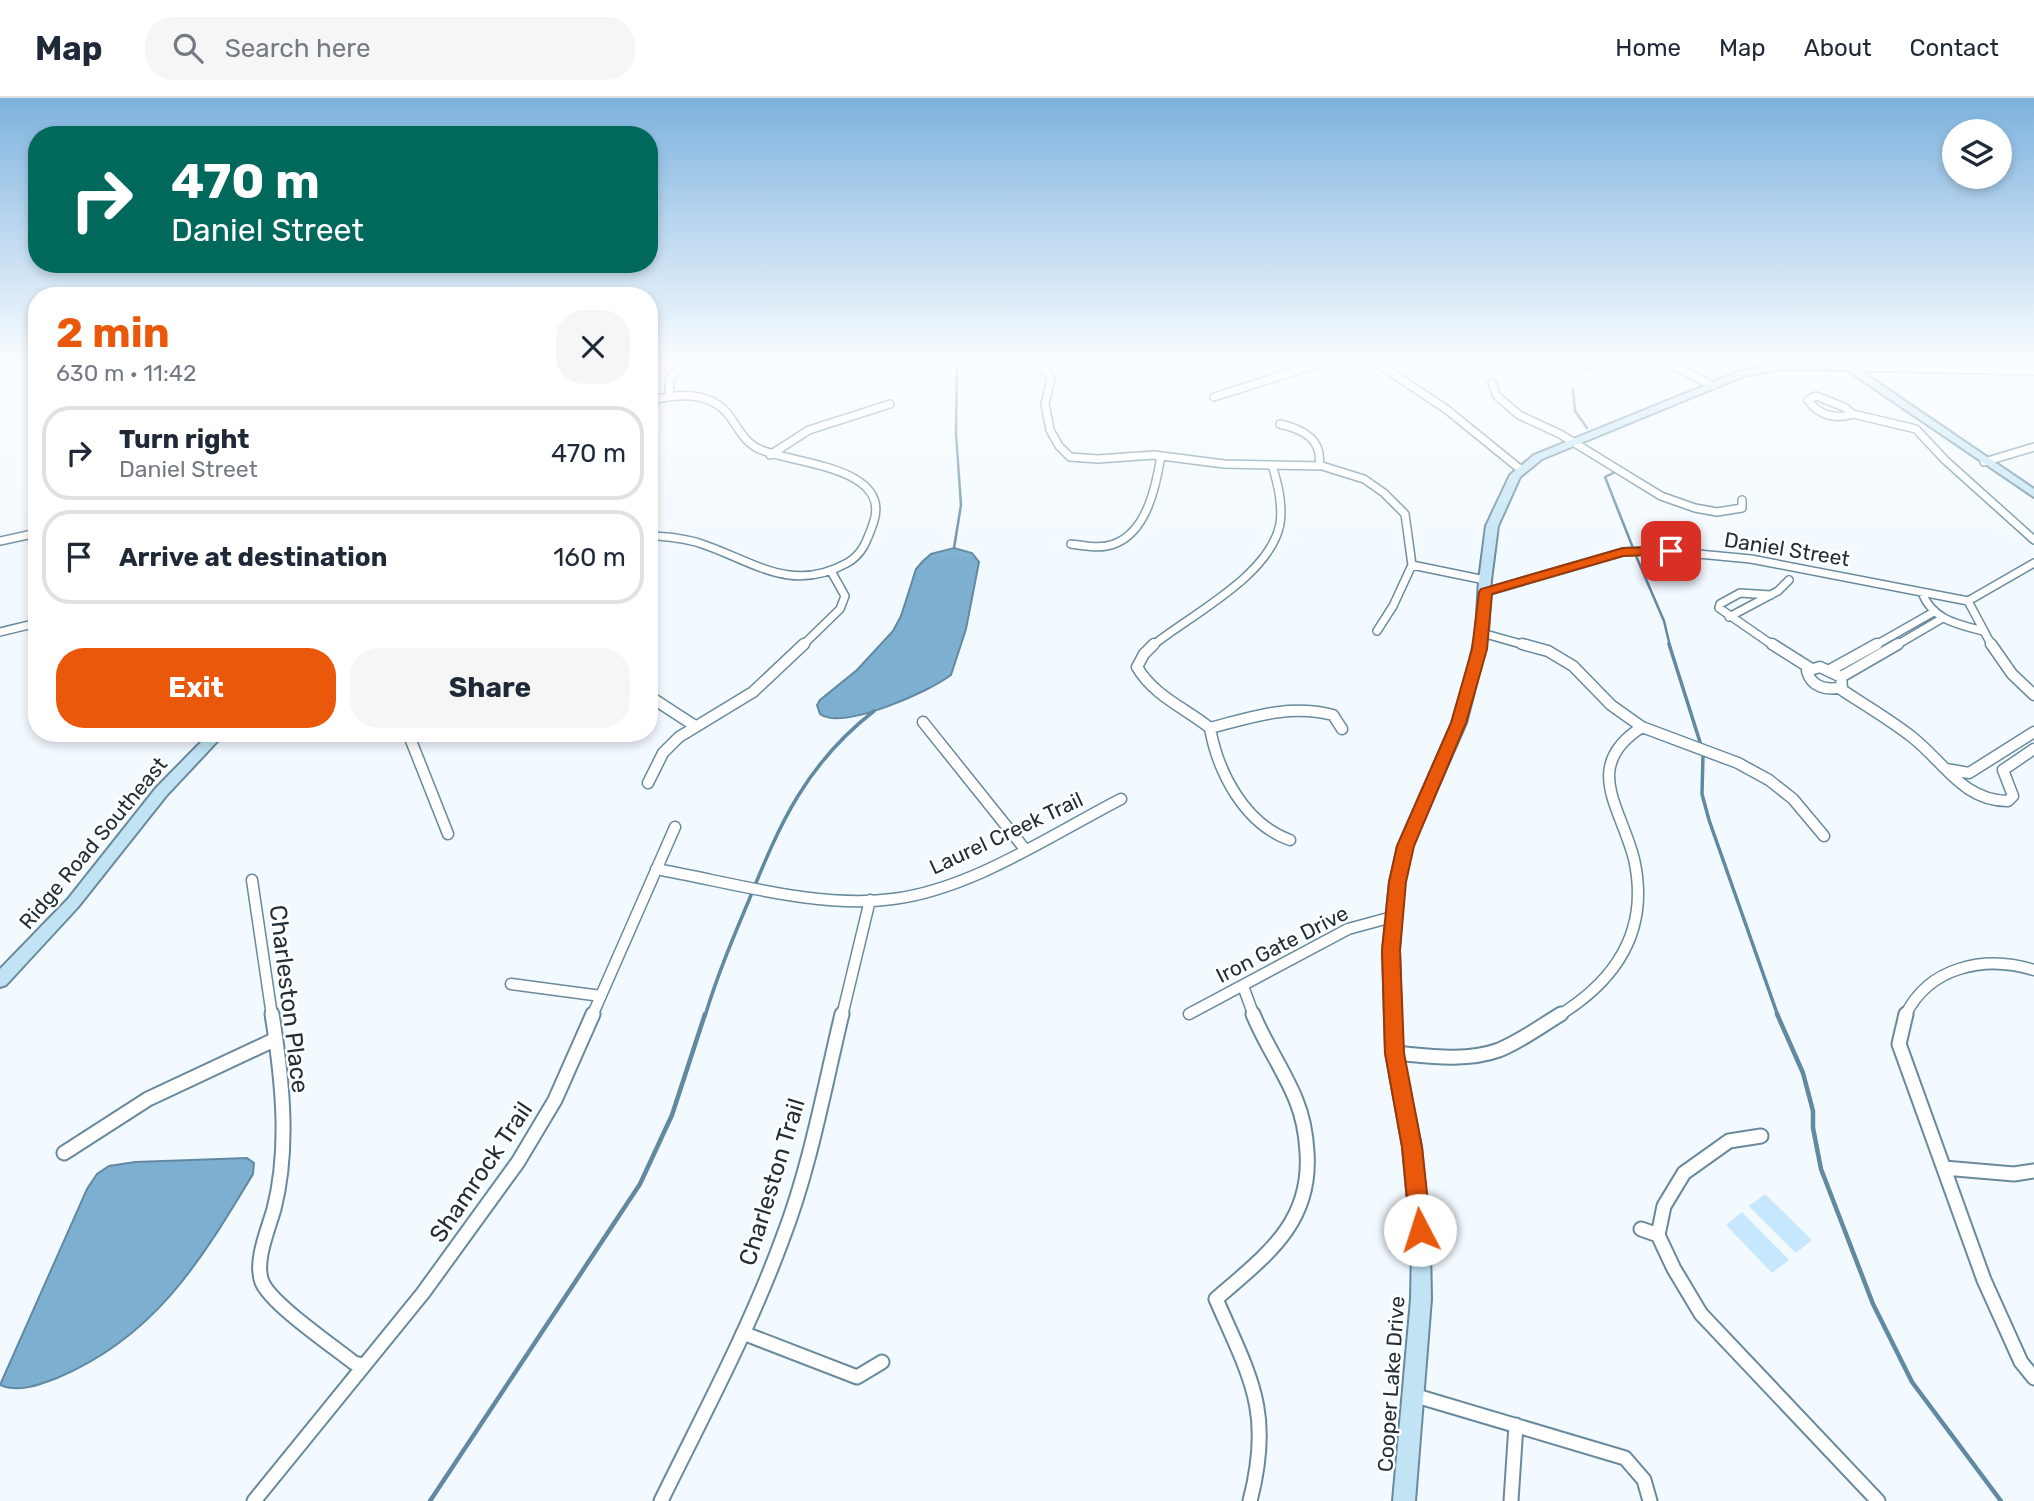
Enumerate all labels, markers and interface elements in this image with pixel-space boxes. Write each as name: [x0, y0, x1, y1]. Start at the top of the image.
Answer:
search box: [145, 17, 635, 80]
text: Map: [35, 29, 103, 68]
icon: search: [169, 29, 207, 67]
text: Search here: [225, 33, 370, 64]
text: Home: [1615, 34, 1681, 62]
text: Map: [1719, 34, 1766, 62]
text: About: [1804, 34, 1872, 62]
text: Contact: [1910, 34, 1999, 62]
map controls: [1942, 119, 2012, 189]
button: layers: [1942, 119, 2012, 189]
text: 470 m: [171, 152, 320, 210]
icon: right: [56, 154, 147, 245]
text: Daniel Street: [171, 211, 364, 249]
text: 2 min: [56, 308, 170, 358]
button: close: [556, 310, 630, 384]
text: 630 m · 11:42: [56, 359, 197, 387]
text: Turn right: [119, 424, 249, 455]
icon: right: [60, 434, 98, 472]
text: 470 m: [551, 438, 626, 469]
text: Daniel Street: [119, 455, 258, 483]
pin: [1641, 521, 1701, 581]
street label: Daniel Street: [1723, 527, 1851, 571]
icon: arrive: [1652, 532, 1690, 570]
icon: arrive: [60, 538, 98, 576]
text: Arrive at destination: [119, 542, 387, 573]
text: 160 m: [553, 542, 626, 573]
button: Exit: [56, 648, 336, 728]
button: Share: [350, 648, 630, 728]
street label: Ridge Road Southeast: [14, 752, 172, 934]
street label: Laurel Creek Trail: [925, 787, 1087, 879]
street label: Iron Gate Drive: [1212, 900, 1352, 988]
street label: Charleston Place: [264, 903, 314, 1095]
street label: Charleston Trail: [733, 1095, 811, 1269]
street label: Shamrock Trail: [424, 1097, 538, 1247]
position arrow: [1383, 1193, 1457, 1267]
street label: Cooper Lake Drive: [1372, 1295, 1410, 1473]

